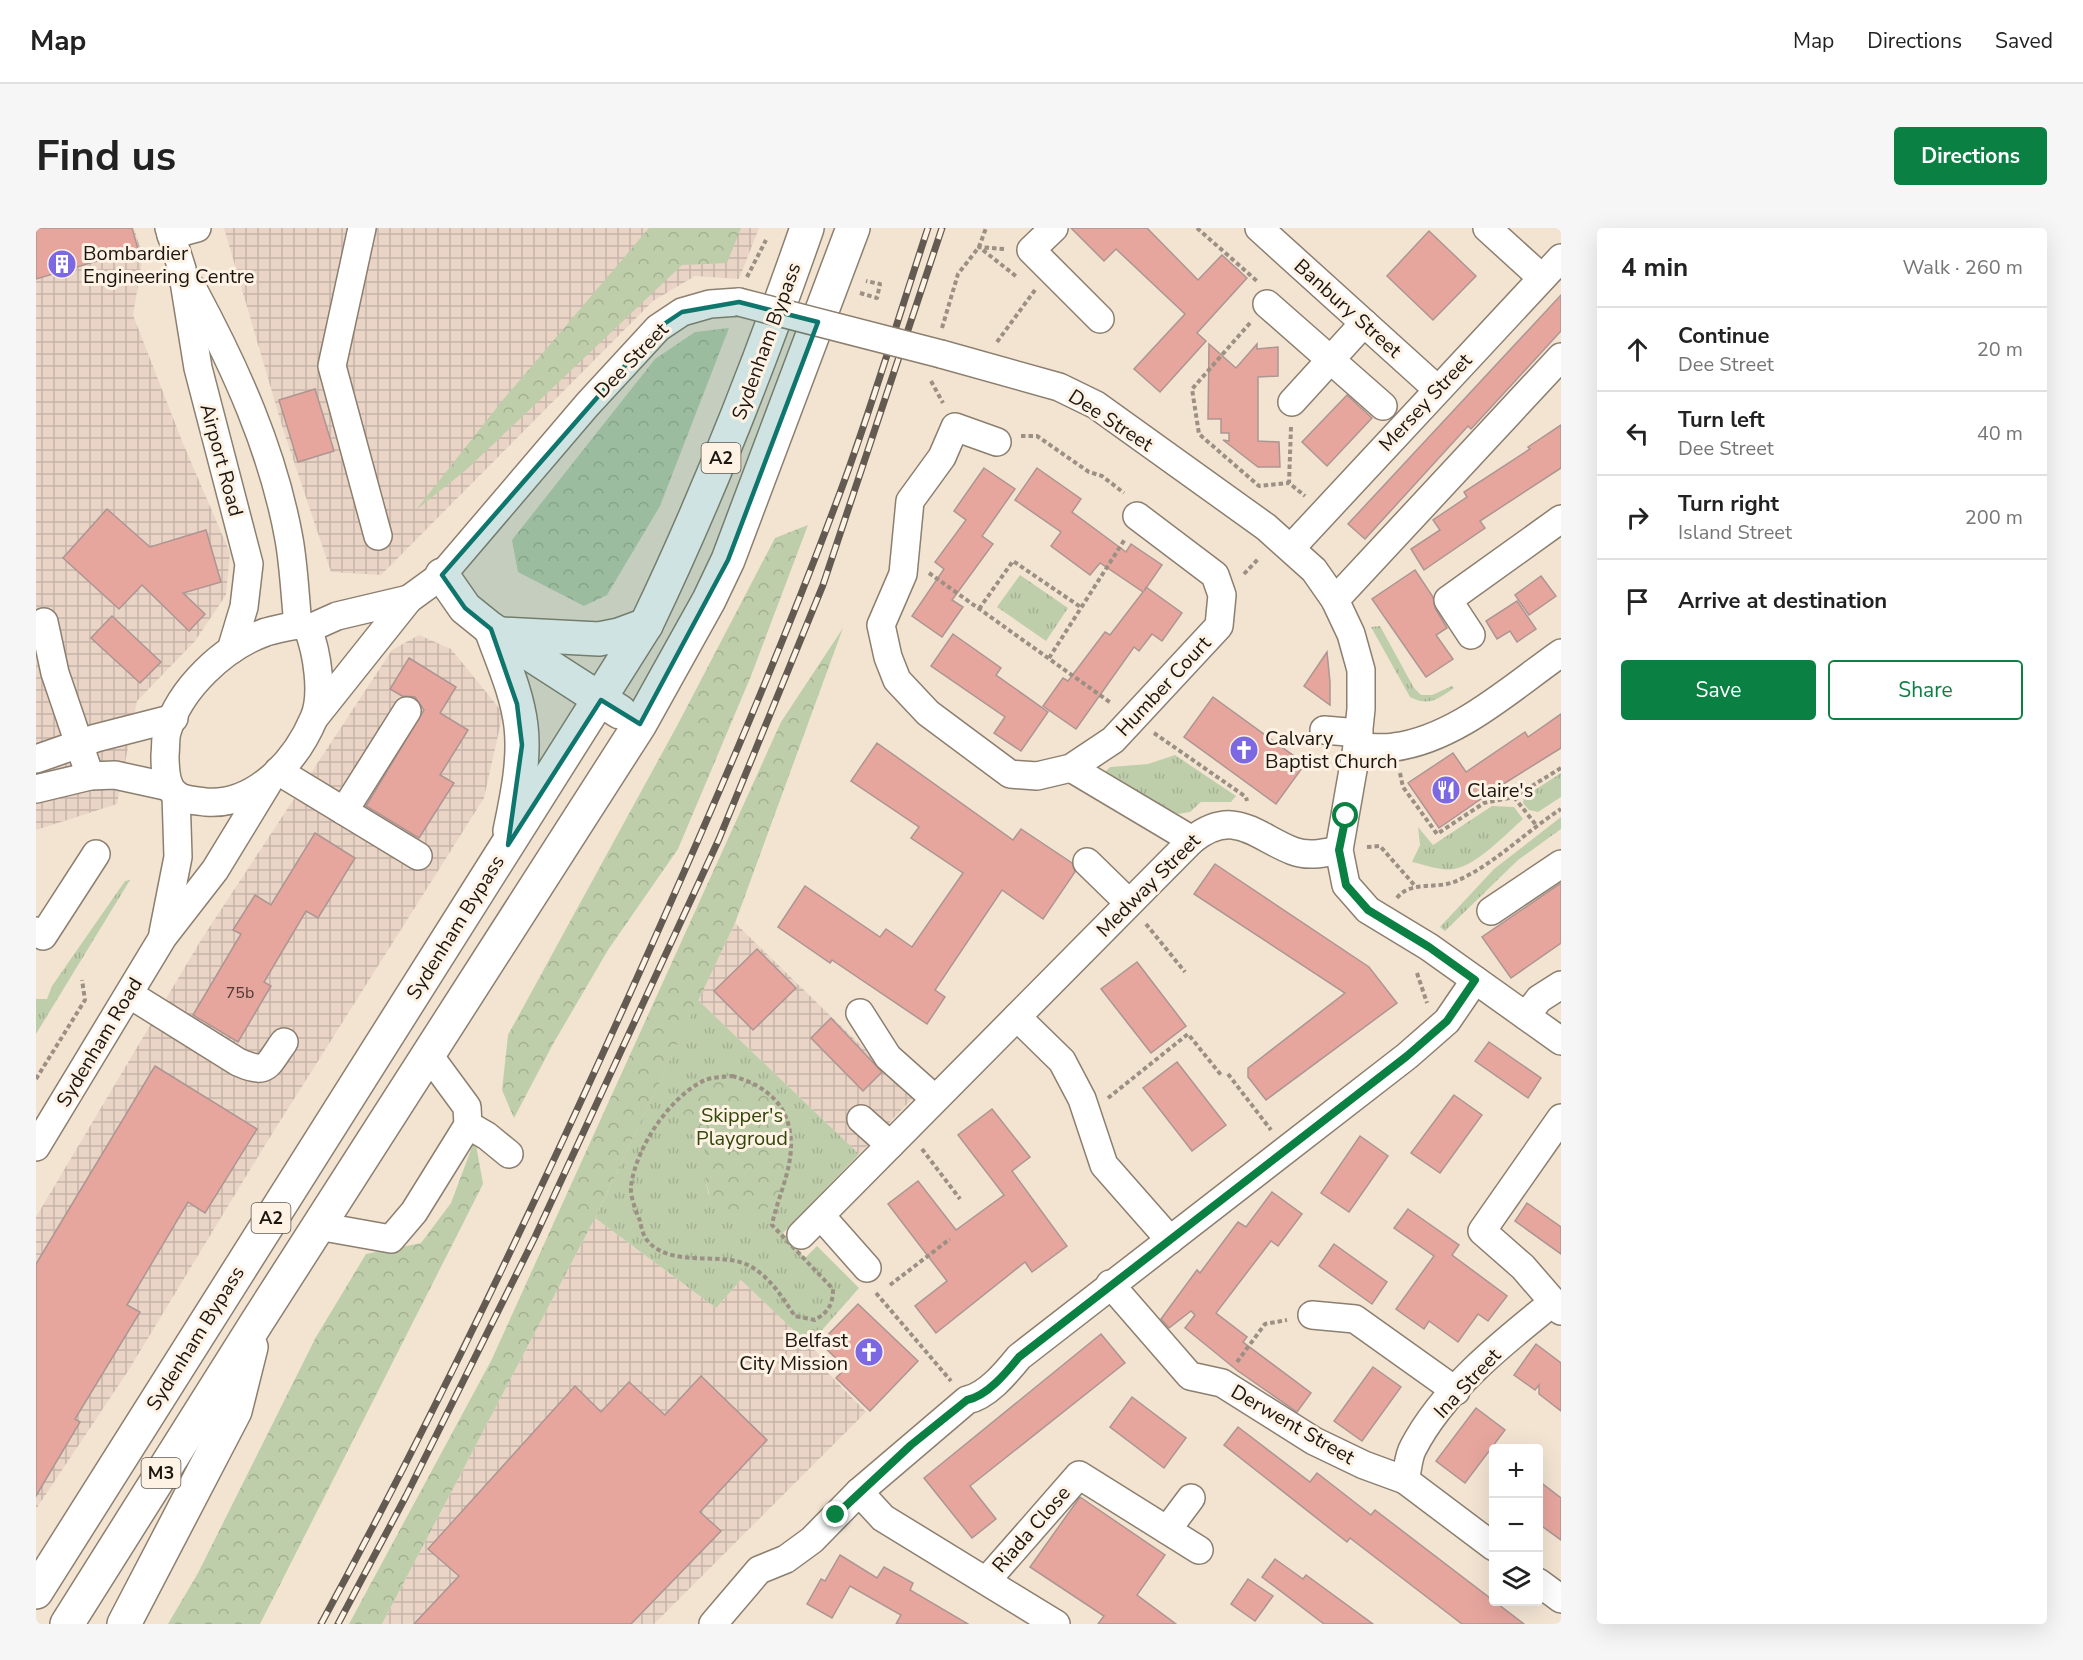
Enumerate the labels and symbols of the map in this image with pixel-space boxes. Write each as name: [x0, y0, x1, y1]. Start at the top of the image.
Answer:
place label: Bombardier Engineering Centre: [83, 240, 254, 290]
building icon: Bombardier Engineering Centre: [46, 248, 78, 280]
street label: Banbury Street: [1288, 253, 1408, 365]
street label: Sydenham Bypass: [725, 259, 807, 424]
street label: Dee Street: [588, 316, 675, 404]
street label: Mersey Street: [1373, 347, 1479, 457]
street label: Dee Street: [1063, 383, 1159, 458]
street label: Airport Road: [194, 401, 250, 519]
road number: A2: [702, 443, 740, 473]
street label: Humber Court: [1110, 630, 1218, 742]
place label: Calvary Baptist Church: [1265, 725, 1398, 775]
church icon: Calvary Baptist Church: [1228, 734, 1260, 766]
restaurant icon: Claire's: [1430, 774, 1462, 806]
place label: Claire's: [1467, 777, 1533, 804]
route start: [1332, 802, 1358, 828]
street label: Medway Street: [1091, 827, 1207, 943]
street label: Sydenham Bypass: [400, 850, 511, 1005]
street label: Sydenham Road: [50, 972, 149, 1112]
house number: 75b: [226, 982, 254, 1004]
park label: Skipper's Playgroud: [696, 1102, 788, 1152]
road number: A2: [252, 1203, 290, 1233]
street label: Sydenham Bypass: [140, 1261, 251, 1416]
place label: Belfast City Mission: [739, 1327, 849, 1377]
church icon: Belfast City Mission: [853, 1336, 885, 1368]
street label: Ina Street: [1428, 1342, 1508, 1424]
street label: Derwent Street: [1226, 1378, 1360, 1471]
road number: M3: [142, 1458, 180, 1488]
street label: Riada Close: [986, 1480, 1077, 1578]
route end: [822, 1501, 848, 1527]

